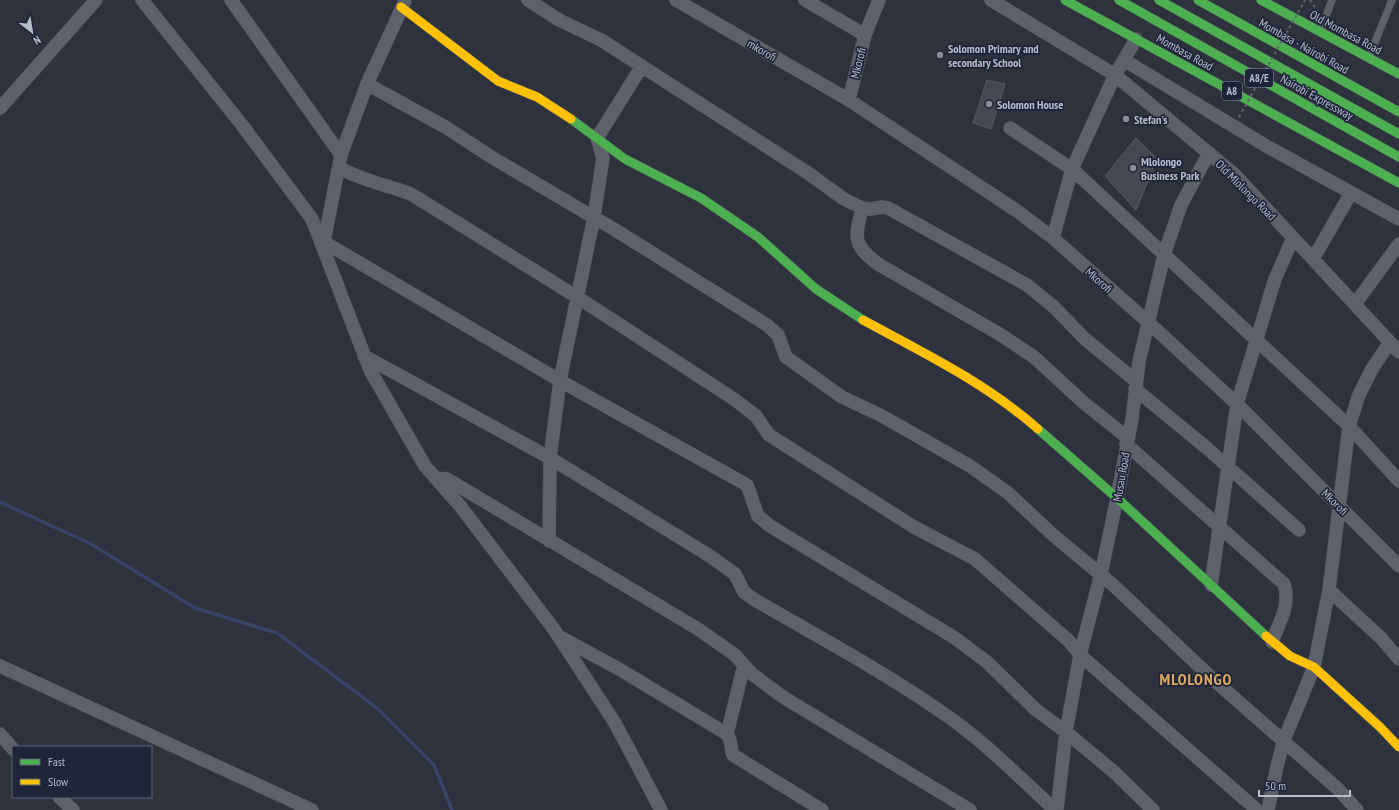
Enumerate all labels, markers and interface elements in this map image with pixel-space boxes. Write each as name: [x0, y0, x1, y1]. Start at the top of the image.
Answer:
street label: Old Mombasa Road: [1307, 7, 1385, 57]
north arrow: [12, 12, 52, 52]
street label: Mombasa - Nairobi Road: [1256, 15, 1352, 77]
street label: Mombasa Road: [1154, 30, 1216, 74]
text: N: [31, 33, 43, 48]
street label: mkorofi: [745, 36, 779, 64]
place label: Solomon Primary and secondary School: [948, 41, 1039, 70]
street label: Mkorofi: [847, 46, 869, 80]
marker: Solomon Primary and secondary School: [935, 50, 945, 60]
road number: A8/E: [1245, 69, 1273, 87]
street label: Nairobi Expressway: [1278, 71, 1356, 123]
road number: A8: [1222, 82, 1242, 100]
place label: Solomon House: [997, 97, 1063, 112]
marker: Solomon House: [984, 99, 994, 109]
place label: Stefan's: [1134, 112, 1168, 127]
marker: Stefan's: [1121, 114, 1131, 124]
place label: Mlolongo Business Park: [1141, 154, 1199, 183]
street label: Old Mlolongo Road: [1213, 157, 1279, 223]
marker: Mlolongo Business Park: [1128, 163, 1138, 173]
street label: Mkorofi: [1082, 264, 1116, 296]
street label: Musau Road: [1109, 451, 1133, 503]
street label: Mkorofi: [1319, 486, 1351, 518]
district label: MLOLONGO: [1160, 669, 1232, 689]
legend: [12, 746, 152, 798]
text: Fast: [48, 754, 66, 769]
scale bar: [1259, 772, 1350, 798]
text: Slow: [48, 774, 69, 789]
text: 50 m: [1265, 778, 1286, 793]

